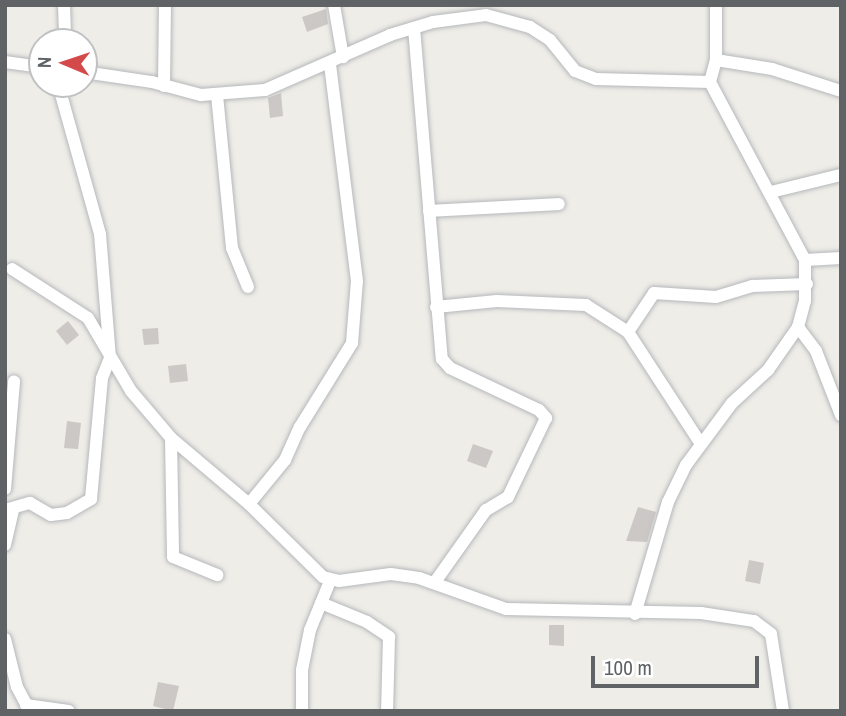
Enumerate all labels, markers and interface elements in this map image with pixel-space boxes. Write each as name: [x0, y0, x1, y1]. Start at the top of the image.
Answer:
north arrow: [28, 28, 98, 98]
text: N: [31, 56, 57, 68]
scale bar: [594, 642, 762, 686]
text: 100 m: [604, 653, 652, 682]

